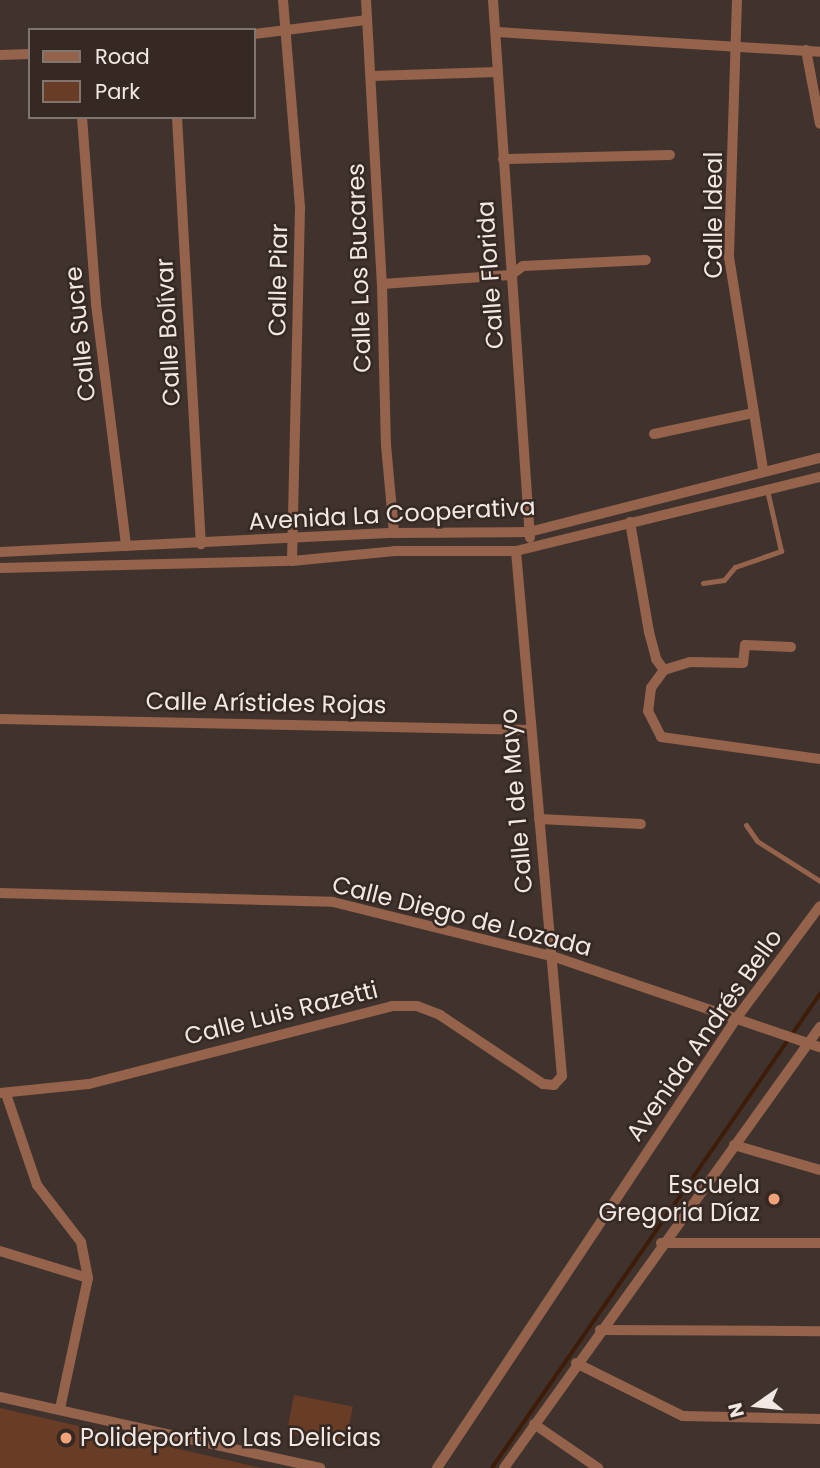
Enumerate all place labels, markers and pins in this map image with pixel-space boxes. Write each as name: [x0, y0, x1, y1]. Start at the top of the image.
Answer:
place label: Escuela Gregoria Díaz: [598, 1171, 760, 1227]
marker: Escuela Gregoria Díaz: [766, 1191, 782, 1207]
place label: Polideportivo Las Delicias: [80, 1424, 381, 1452]
marker: Polideportivo Las Delicias: [58, 1430, 74, 1446]

